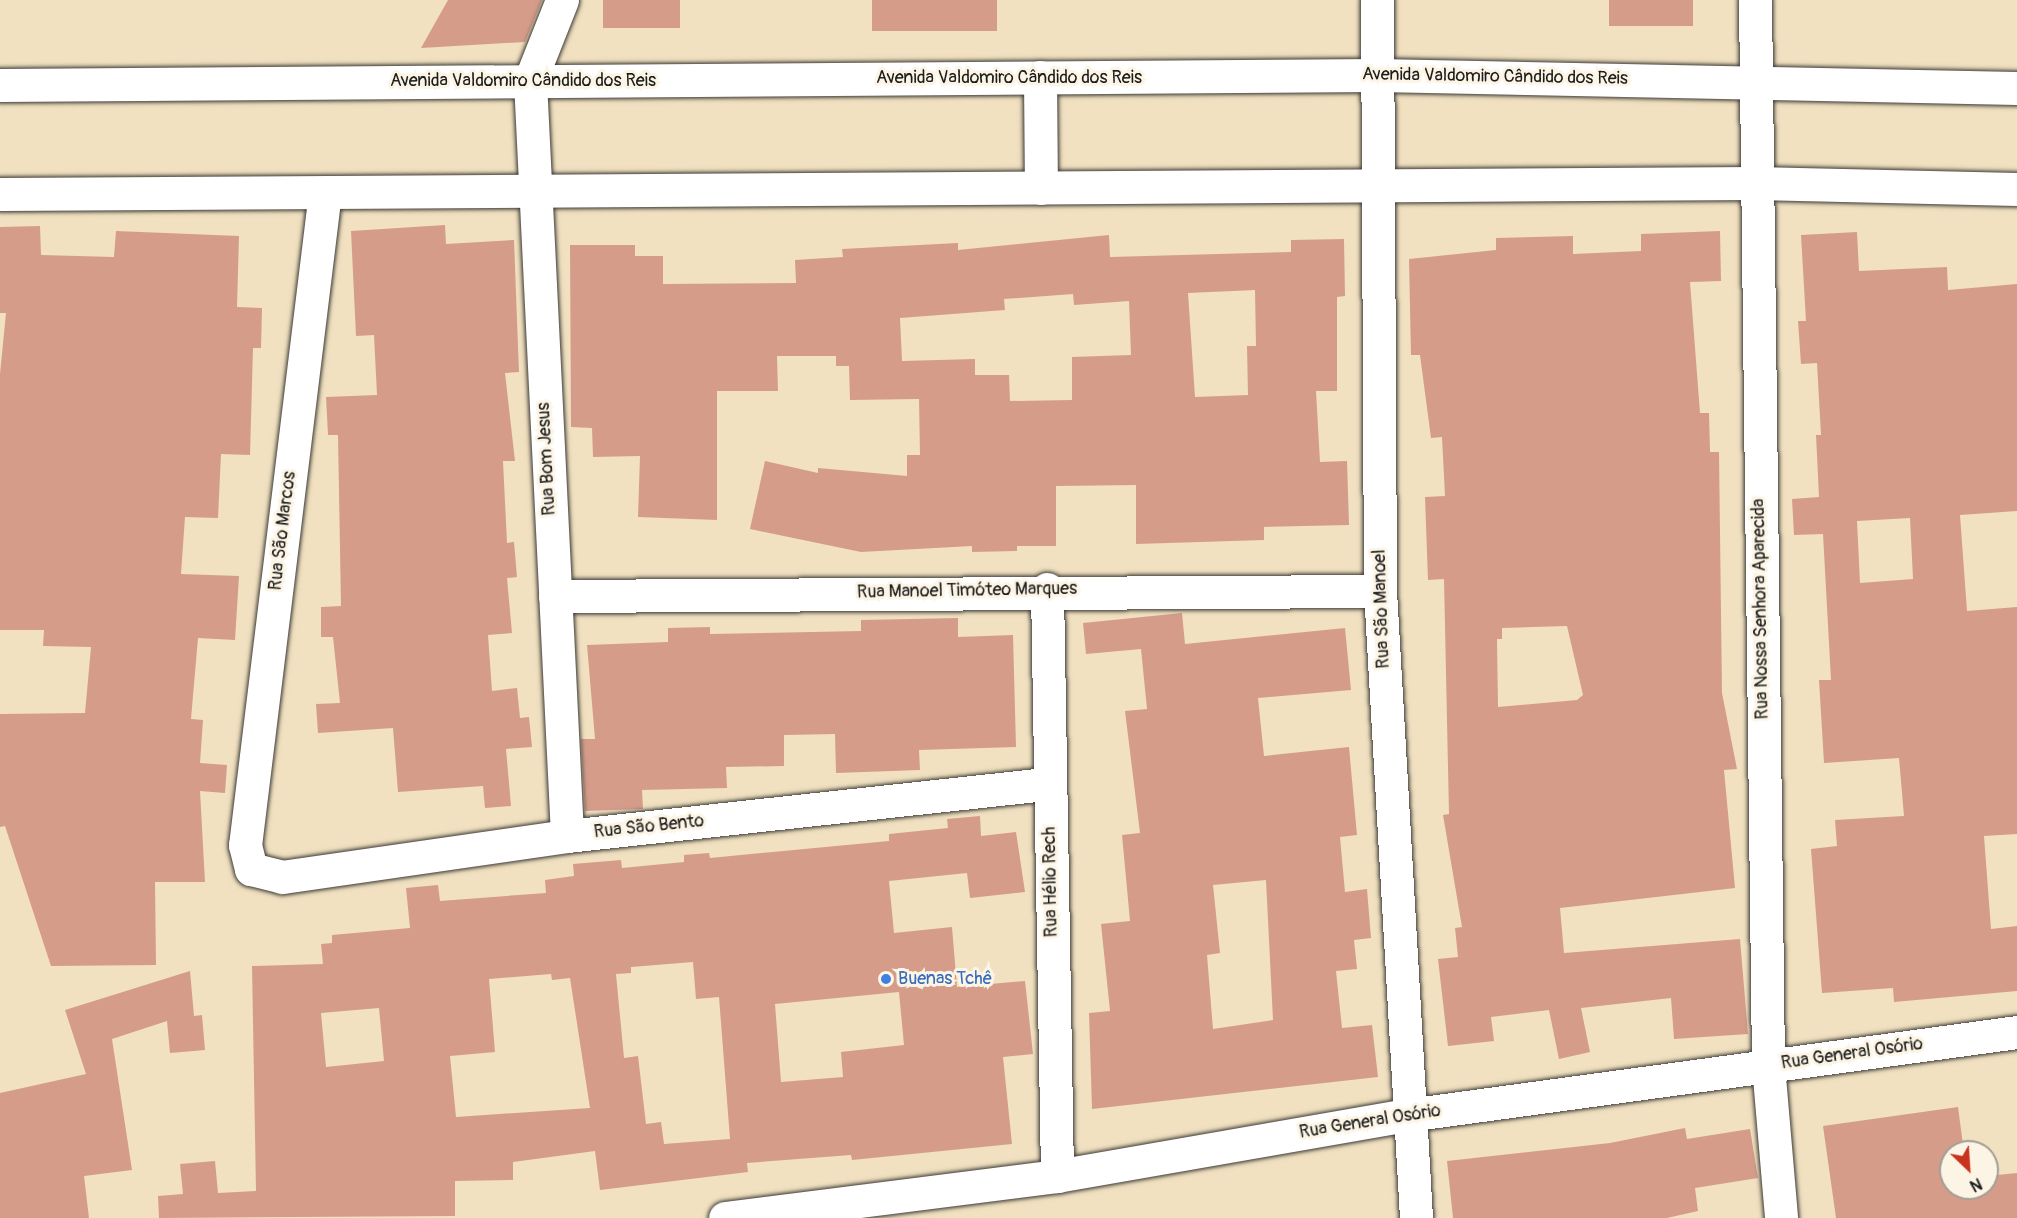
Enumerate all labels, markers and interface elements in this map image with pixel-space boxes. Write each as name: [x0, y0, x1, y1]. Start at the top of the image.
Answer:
street label: Avenida Valdomiro Cândido dos Reis: [1362, 64, 1628, 90]
street label: Avenida Valdomiro Cândido dos Reis: [876, 67, 1142, 89]
street label: Avenida Valdomiro Cândido dos Reis: [390, 70, 656, 92]
street label: Rua Bom Jesus: [533, 402, 561, 516]
street label: Rua São Marcos: [265, 470, 301, 592]
street label: Rua Nossa Senhora Aparecida: [1748, 498, 1774, 720]
street label: Rua São Manoel: [1369, 549, 1395, 669]
street label: Rua Manoel Timóteo Marques: [857, 578, 1077, 604]
street label: Rua São Bento: [593, 810, 705, 844]
street label: Rua Hélio Rech: [1039, 826, 1063, 938]
place label: Buenas Tchê: [898, 968, 992, 990]
marker: Buenas Tchê: [879, 972, 893, 986]
street label: Rua General Osório: [1780, 1033, 1924, 1075]
street label: Rua General Osório: [1298, 1100, 1442, 1144]
north arrow: [1939, 1140, 1999, 1200]
text: N: [1967, 1173, 1985, 1196]

